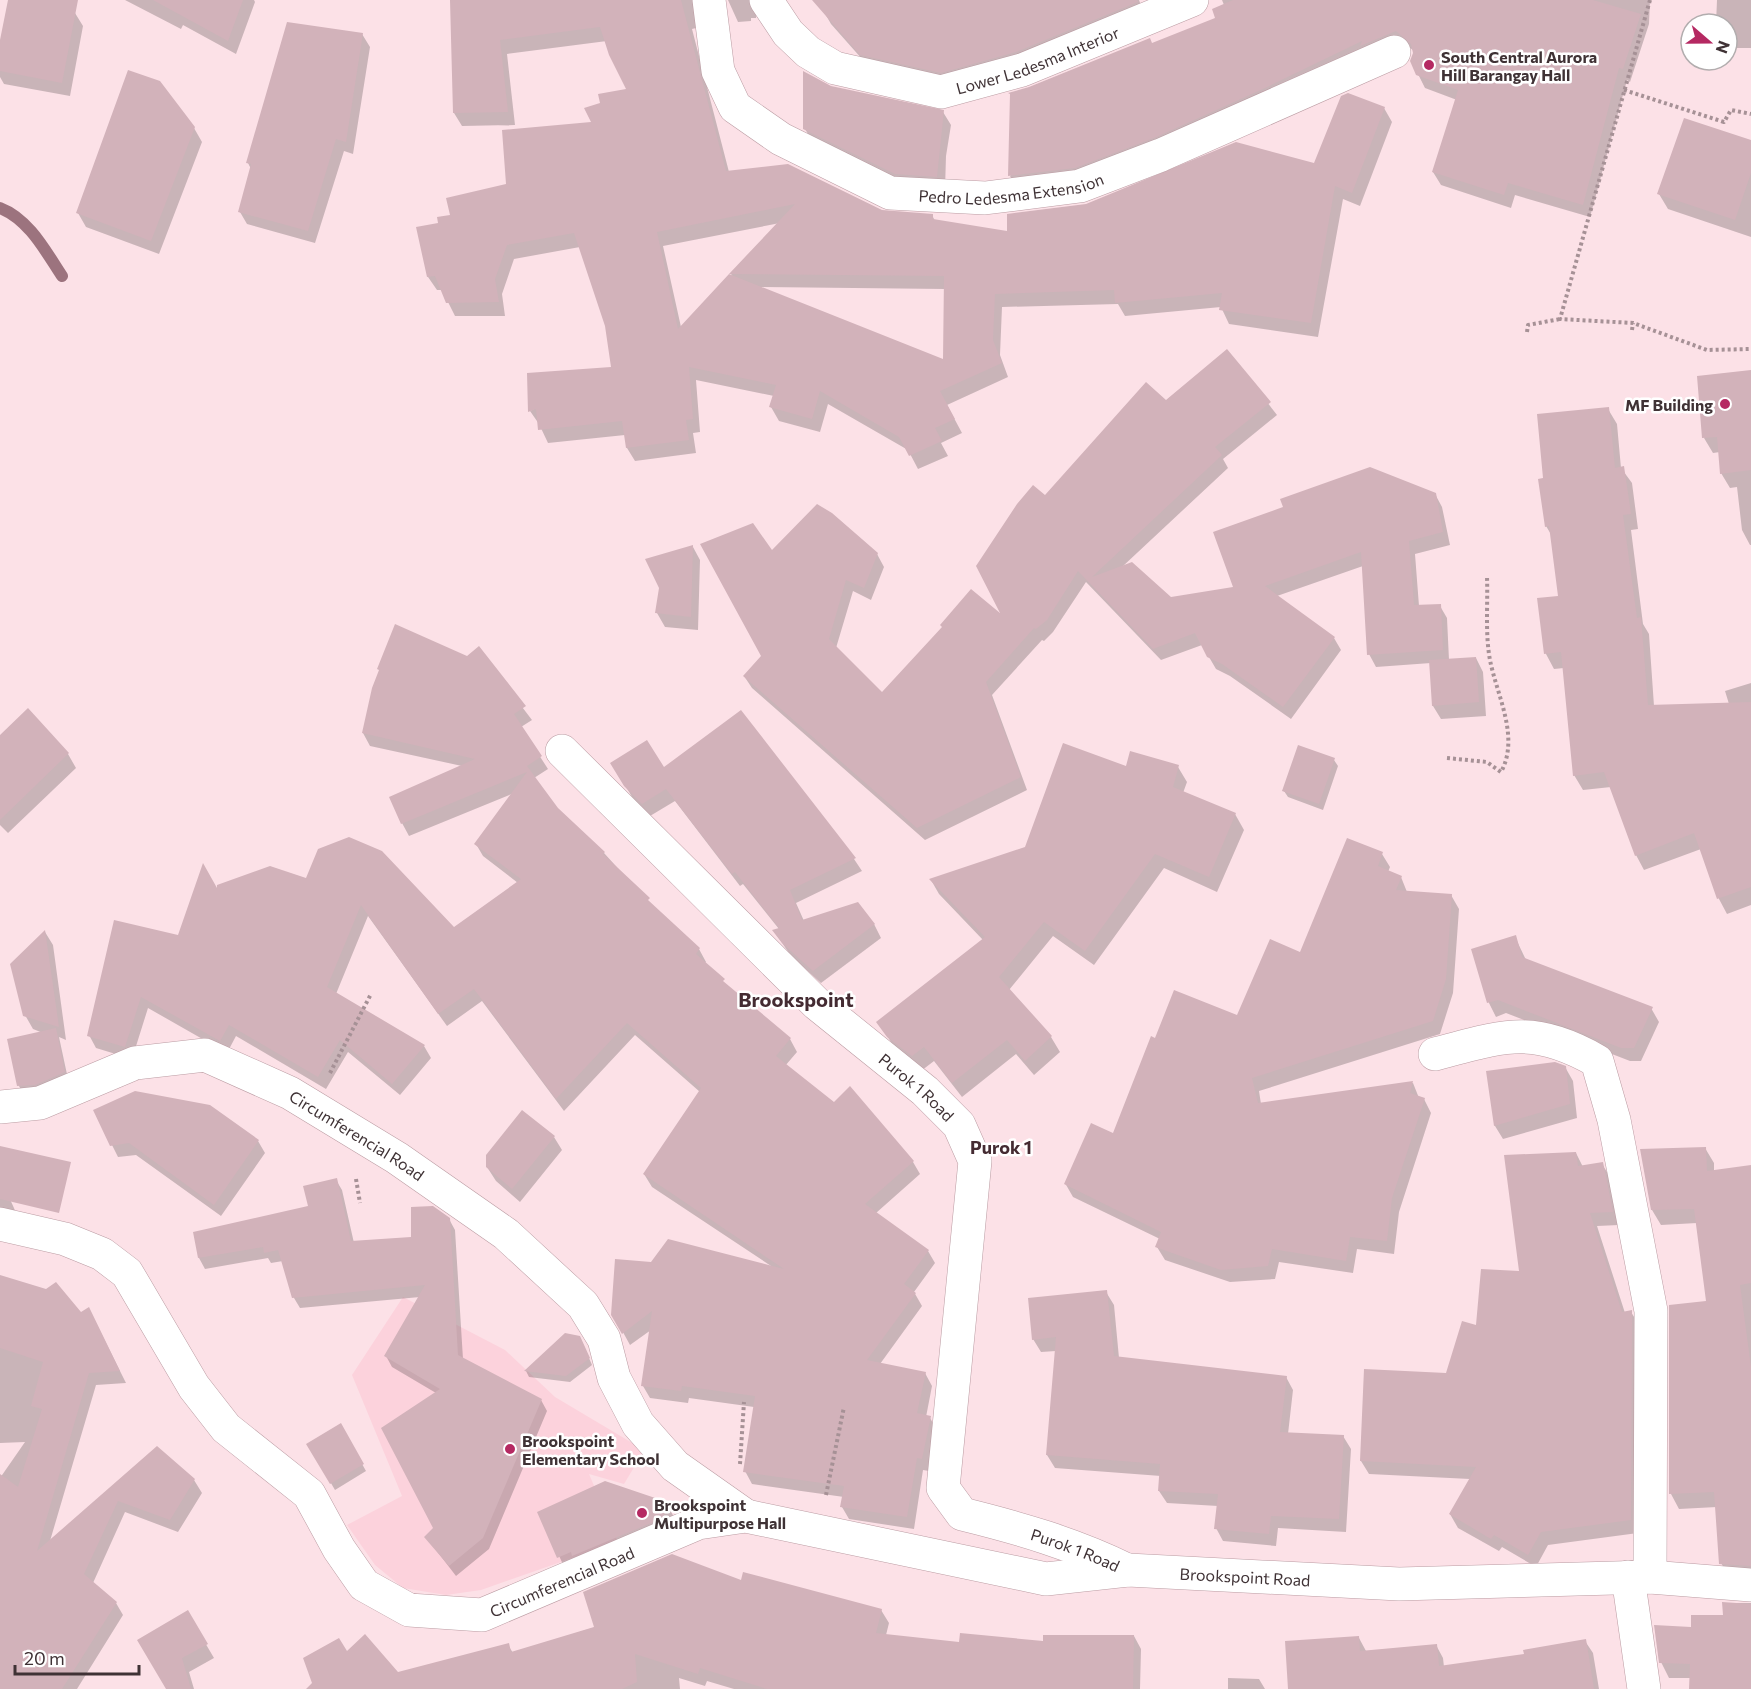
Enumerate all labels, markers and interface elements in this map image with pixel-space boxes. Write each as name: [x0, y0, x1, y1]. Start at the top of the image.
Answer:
north arrow: [1679, 12, 1739, 72]
street label: Lower Ledesma Interior: [954, 21, 1122, 97]
text: N: [1713, 38, 1735, 56]
place label: South Central Aurora Hill Barangay Hall: [1441, 47, 1597, 84]
marker: South Central Aurora Hill Barangay Hall: [1422, 58, 1436, 72]
street label: Pedro Ledesma Extension: [918, 168, 1106, 208]
place label: MF Building: [1625, 395, 1713, 414]
marker: MF Building: [1718, 397, 1732, 411]
district label: Brookspoint: [738, 987, 854, 1011]
street label: Purok 1 Road: [876, 1049, 959, 1125]
street label: Circumferencial Road: [286, 1086, 428, 1184]
district label: Purok 1: [970, 1136, 1032, 1158]
place label: Brookspoint Elementary School: [522, 1431, 660, 1468]
marker: Brookspoint Elementary School: [503, 1442, 517, 1456]
place label: Brookspoint Multipurpose Hall: [654, 1495, 786, 1532]
marker: Brookspoint Multipurpose Hall: [635, 1506, 649, 1520]
street label: Purok 1 Road: [1029, 1524, 1123, 1575]
street label: Circumferencial Road: [487, 1542, 637, 1620]
street label: Brookspoint Road: [1179, 1563, 1311, 1589]
scale bar: [15, 1638, 140, 1676]
text: 20 m: [24, 1647, 65, 1669]

